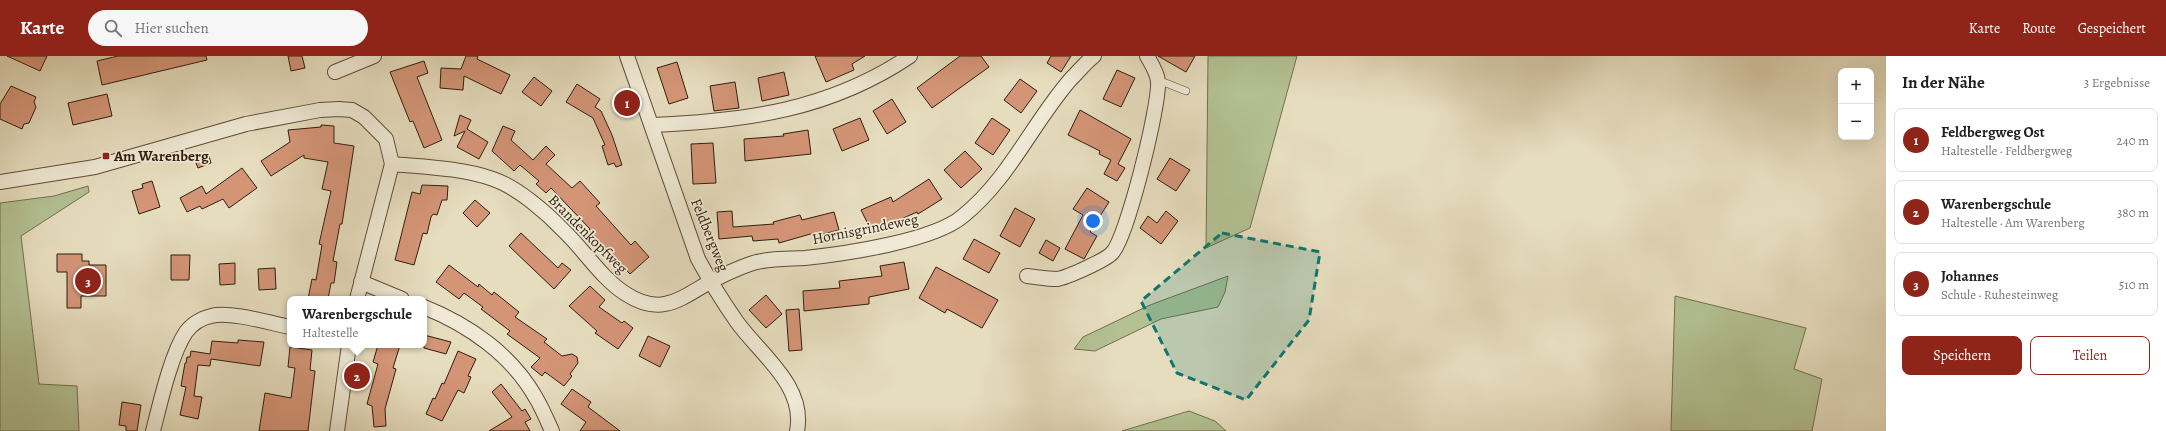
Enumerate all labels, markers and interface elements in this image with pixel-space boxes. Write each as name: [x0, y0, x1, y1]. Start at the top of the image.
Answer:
search box: [88, 10, 368, 46]
text: Karte: [20, 15, 64, 41]
icon: search: [102, 17, 124, 39]
text: Hier suchen: [134, 18, 209, 38]
text: Karte: [1969, 19, 2000, 38]
text: Route: [2022, 19, 2056, 38]
text: Gespeichert: [2078, 19, 2146, 38]
map controls: [1838, 68, 1874, 140]
button: +: [1838, 68, 1874, 104]
text: In der Nähe: [1902, 71, 1985, 94]
text: 3 Ergebnisse: [2084, 74, 2150, 91]
pin: 1: [614, 88, 640, 118]
button: −: [1838, 104, 1874, 140]
text: Feldbergweg Ost: [1941, 122, 2045, 142]
text: 1: [1914, 132, 1918, 149]
text: 240 m: [2117, 132, 2149, 149]
text: Haltestelle · Feldbergweg: [1941, 142, 2072, 159]
place label: Am Warenberg: [113, 146, 209, 166]
marker: Am Warenberg: [101, 151, 111, 161]
street label: Brandenkopfweg: [544, 190, 632, 278]
text: Warenbergschule: [1941, 194, 2051, 214]
street label: Feldbergweg: [686, 195, 734, 275]
text: 2: [1913, 204, 1919, 221]
text: 380 m: [2117, 204, 2149, 221]
street label: Hornisgrindeweg: [810, 209, 920, 249]
your location: [1083, 211, 1103, 231]
text: Haltestelle · Am Warenberg: [1941, 214, 2085, 231]
pin: 3: [75, 266, 101, 296]
text: Johannes: [1941, 266, 1999, 286]
text: 3: [1913, 276, 1919, 293]
text: 510 m: [2119, 276, 2149, 293]
text: Schule · Ruhesteinweg: [1941, 286, 2058, 303]
popup: [287, 296, 427, 348]
text: Warenbergschule: [302, 304, 412, 324]
text: Haltestelle: [302, 324, 358, 341]
button: Speichern: [1902, 336, 2022, 375]
button: Teilen: [2030, 336, 2150, 375]
pin: 2: [344, 361, 370, 391]

